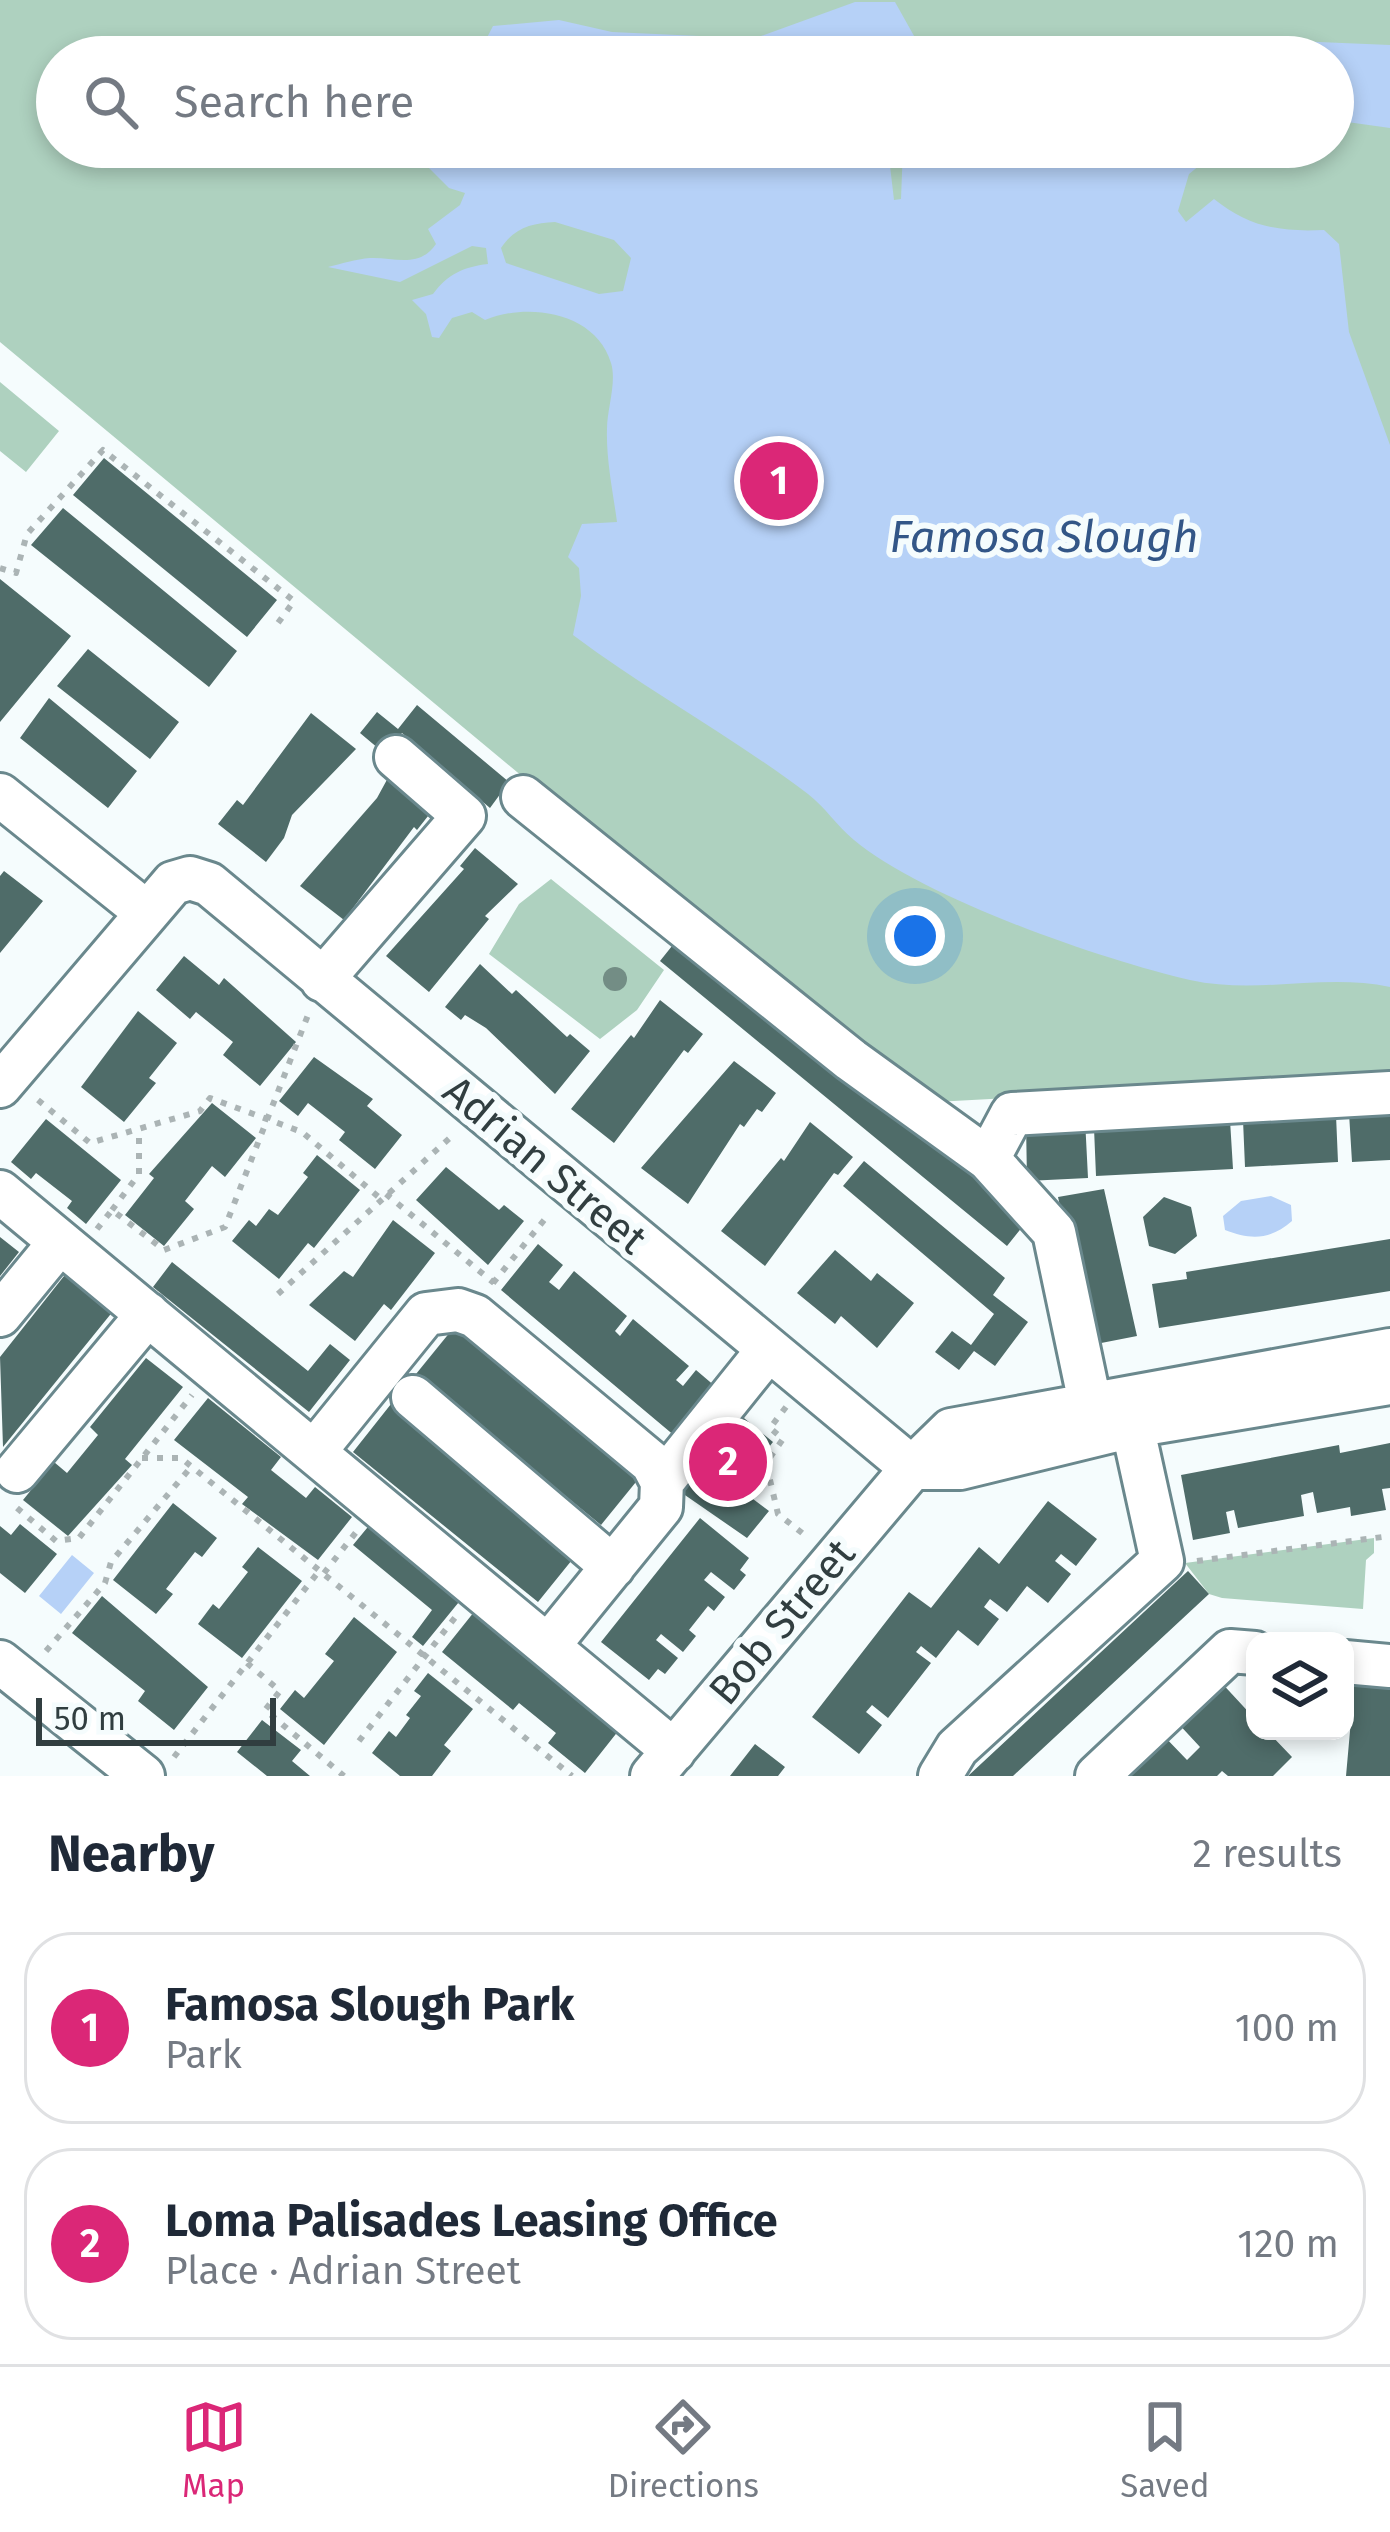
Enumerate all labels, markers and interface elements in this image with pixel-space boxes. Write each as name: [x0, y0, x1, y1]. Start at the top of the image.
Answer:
search box: [36, 36, 1354, 168]
icon: search: [78, 69, 144, 135]
text: Search here: [174, 75, 414, 129]
pin: 1: [740, 436, 818, 526]
water label: Famosa Slough: [889, 510, 1199, 564]
your location: [885, 906, 945, 966]
street label: Adrian Street: [433, 1066, 657, 1265]
pin: 2: [689, 1417, 767, 1507]
street label: Bob Street: [699, 1529, 866, 1715]
map controls: [1246, 1632, 1354, 1740]
button: layers: [1246, 1632, 1354, 1740]
scale bar: [36, 1692, 276, 1745]
text: 50 m: [54, 1699, 126, 1739]
text: Nearby: [48, 1823, 214, 1885]
text: 2 results: [1193, 1831, 1342, 1877]
text: Famosa Slough Park: [165, 1978, 574, 2032]
text: 1: [81, 2005, 99, 2051]
text: 100 m: [1235, 2005, 1339, 2051]
text: Park: [165, 2032, 242, 2078]
text: Loma Palisades Leasing Office: [165, 2194, 778, 2248]
text: 2: [80, 2221, 100, 2267]
text: 120 m: [1237, 2221, 1339, 2267]
text: Place · Adrian Street: [165, 2248, 521, 2294]
tab: Map: [181, 2394, 247, 2506]
tab: Directions: [608, 2394, 759, 2506]
tab: Saved: [1120, 2394, 1209, 2506]

